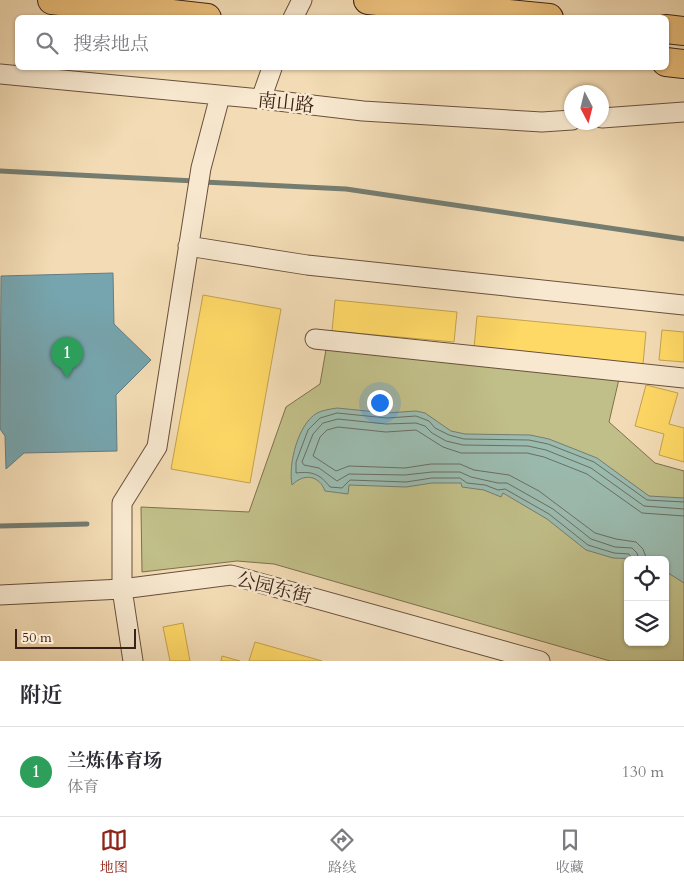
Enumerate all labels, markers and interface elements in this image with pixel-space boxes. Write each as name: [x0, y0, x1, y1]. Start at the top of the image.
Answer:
search box: [15, 15, 669, 70]
icon: search: [33, 29, 61, 57]
text: 搜索地点: [73, 31, 149, 57]
north arrow: [564, 85, 609, 130]
street label: 南山路: [256, 87, 316, 119]
pin: 1: [51, 337, 83, 378]
your location: [367, 390, 393, 416]
map controls: [624, 556, 669, 646]
button: locate: [624, 556, 669, 601]
street label: 公园东街: [234, 566, 314, 610]
button: layers: [624, 601, 669, 646]
scale bar: [15, 626, 136, 649]
text: 50 m: [22, 628, 52, 647]
text: 附近: [20, 681, 62, 710]
text: 兰炼体育场: [67, 748, 162, 774]
text: 1: [32, 761, 40, 783]
text: 130 m: [622, 761, 664, 783]
text: 体育: [67, 776, 99, 798]
tab: 地图: [100, 826, 128, 877]
tab: 路线: [328, 826, 356, 877]
tab: 收藏: [556, 826, 584, 877]

